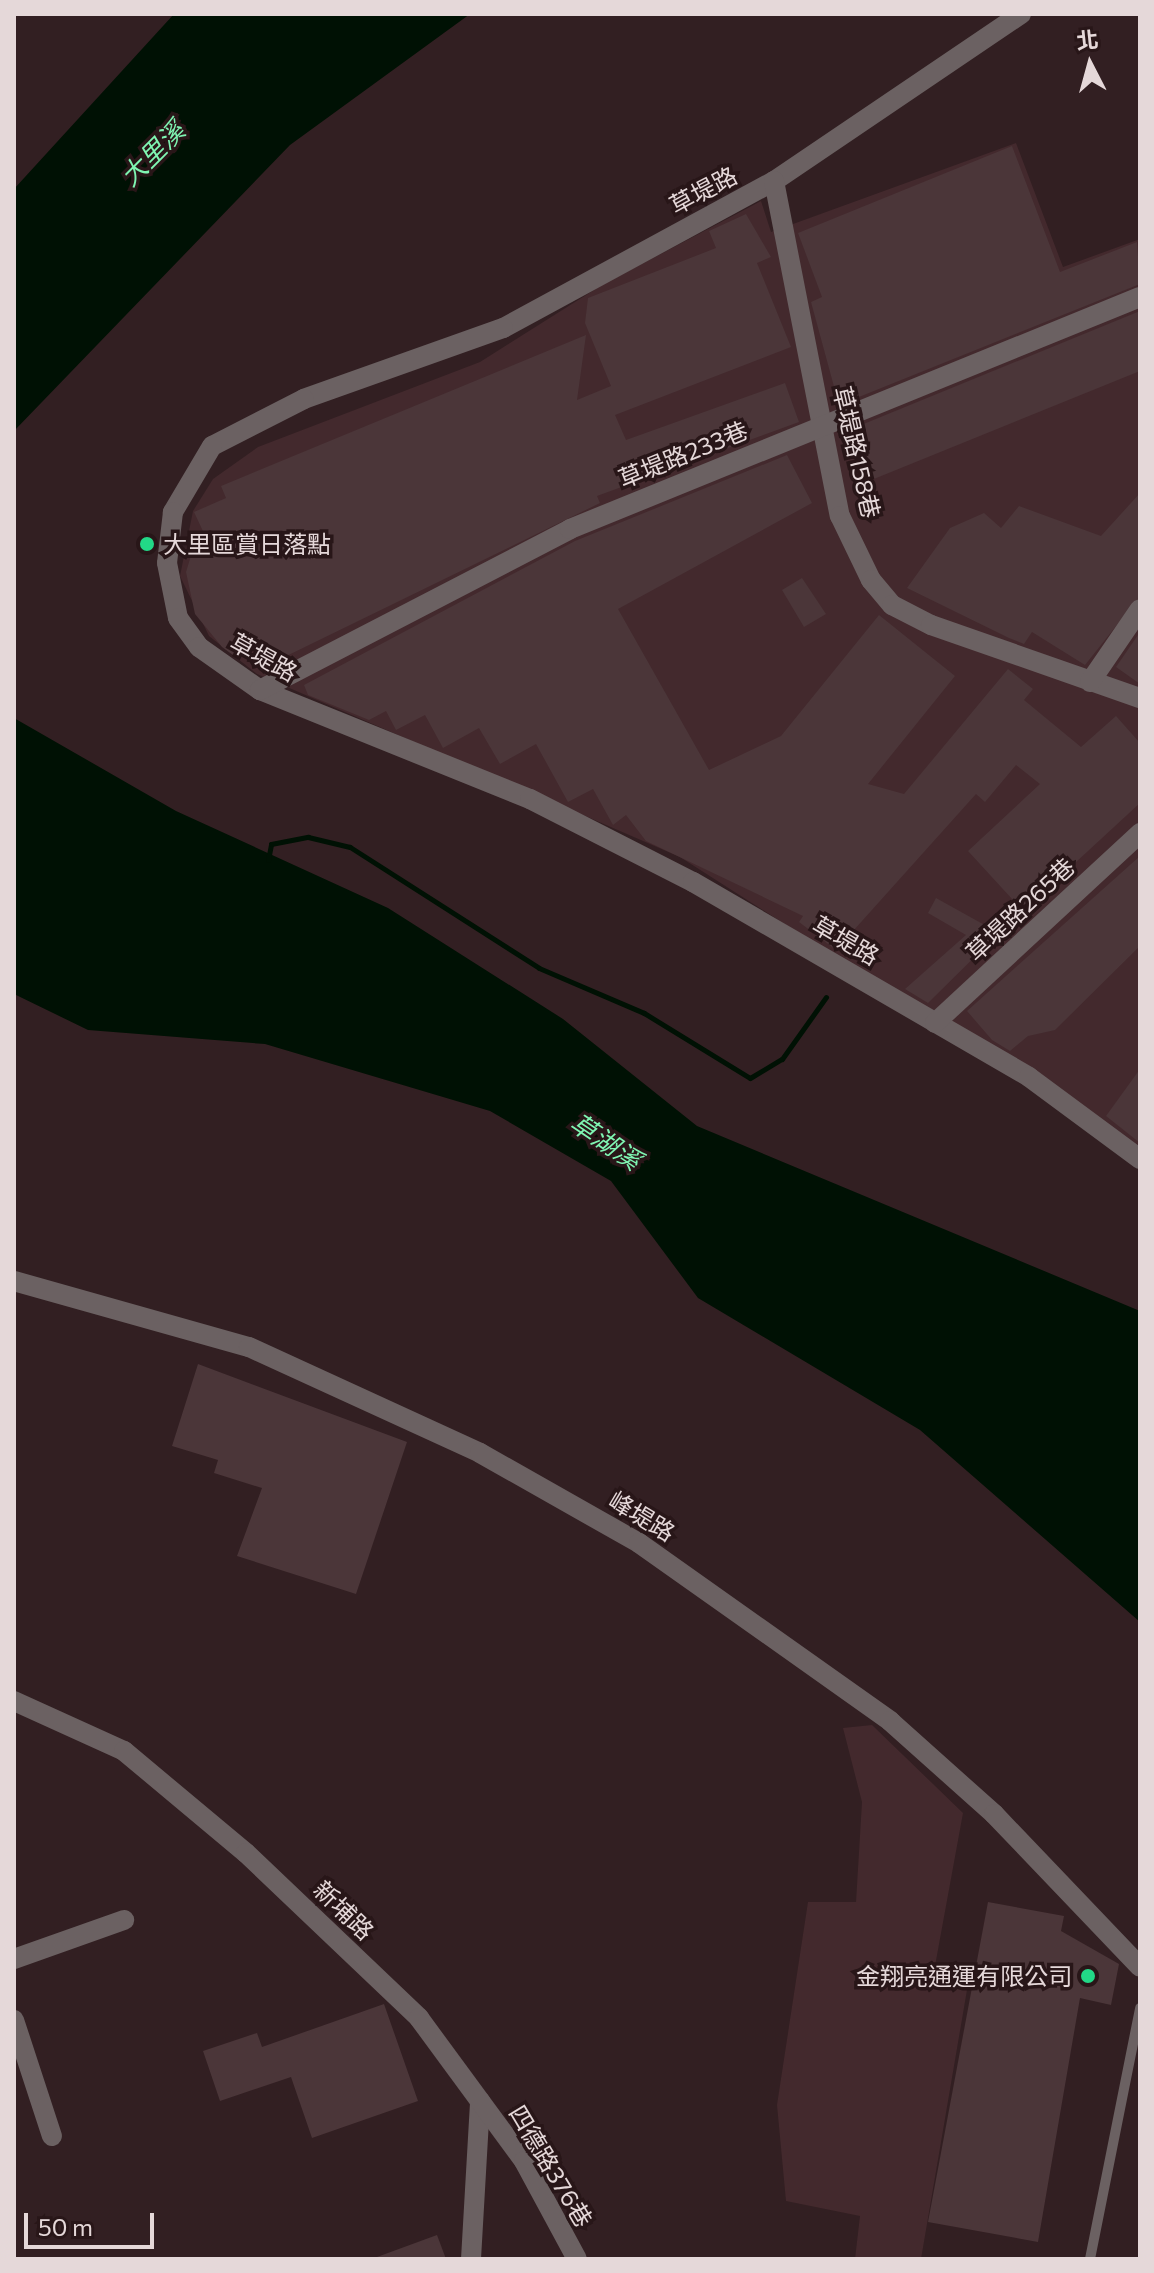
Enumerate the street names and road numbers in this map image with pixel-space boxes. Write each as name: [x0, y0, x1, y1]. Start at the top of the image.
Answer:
street label: 草堤路: [664, 160, 742, 220]
street label: 草堤路158巷: [828, 383, 886, 521]
street label: 草堤路233巷: [614, 415, 752, 493]
street label: 草堤路: [226, 627, 302, 687]
street label: 草堤路265巷: [960, 852, 1080, 966]
street label: 草堤路: [808, 910, 884, 970]
street label: 峰堤路: [604, 1485, 680, 1547]
street label: 新埔路: [308, 1875, 380, 1945]
street label: 四德路376巷: [503, 2100, 599, 2232]

